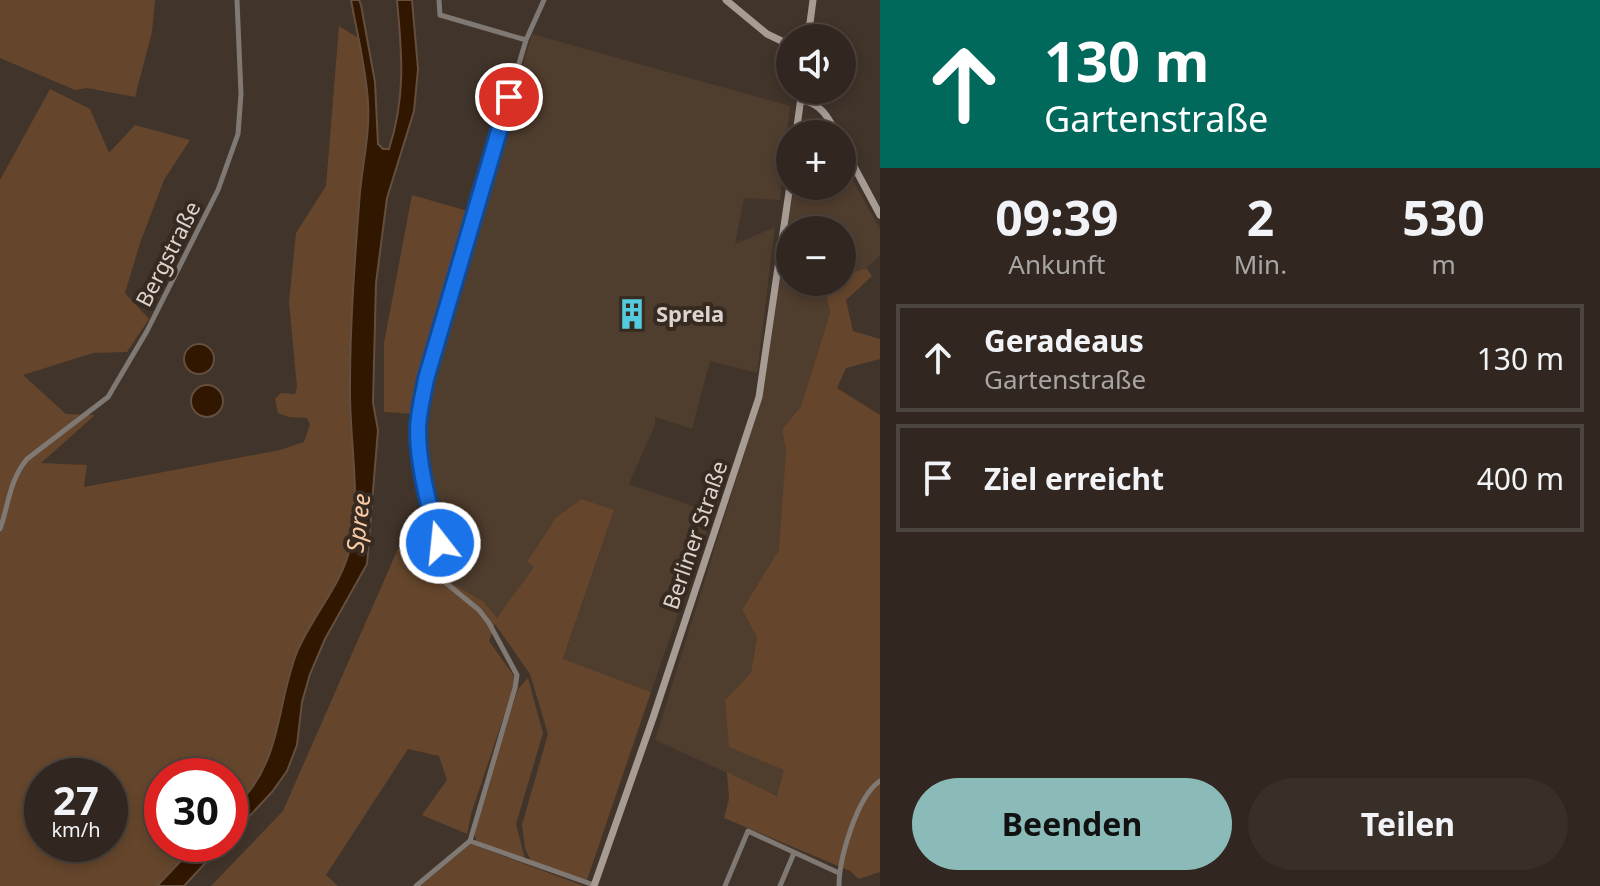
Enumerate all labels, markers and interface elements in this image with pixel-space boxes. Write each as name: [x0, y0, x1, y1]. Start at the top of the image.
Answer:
text: 130 m: [1044, 22, 1209, 98]
map controls: [776, 24, 856, 296]
button: sound: [776, 24, 856, 104]
icon: ahead: [912, 32, 1016, 136]
pin: [475, 63, 543, 131]
icon: arrive: [487, 75, 531, 119]
text: Gartenstraße: [1044, 94, 1268, 143]
button: +: [776, 120, 856, 200]
text: 09:39: [995, 185, 1119, 250]
text: 2: [1247, 185, 1274, 250]
text: 530: [1402, 185, 1485, 250]
street label: Bergstraße: [128, 196, 207, 312]
button: −: [776, 216, 856, 296]
text: Ankunft: [1008, 246, 1105, 282]
text: Min.: [1234, 246, 1287, 282]
text: m: [1431, 246, 1456, 282]
building icon: Sprela: [615, 297, 649, 331]
place label: Sprela: [656, 298, 724, 328]
text: Geradeaus: [984, 320, 1144, 361]
icon: ahead: [916, 336, 960, 380]
text: 130 m: [1477, 338, 1564, 379]
text: Gartenstraße: [984, 361, 1146, 397]
street label: Berliner Straße: [655, 456, 734, 613]
icon: arrive: [916, 456, 960, 500]
text: Ziel erreicht: [984, 458, 1164, 499]
text: 400 m: [1477, 458, 1564, 499]
water label: Spree: [338, 491, 377, 554]
position arrow: [398, 501, 482, 585]
speed limit sign: 30: [144, 758, 248, 862]
text: 27: [53, 772, 99, 827]
button: Beenden: [912, 778, 1232, 870]
button: Teilen: [1248, 778, 1568, 870]
text: km/h: [51, 816, 101, 843]

